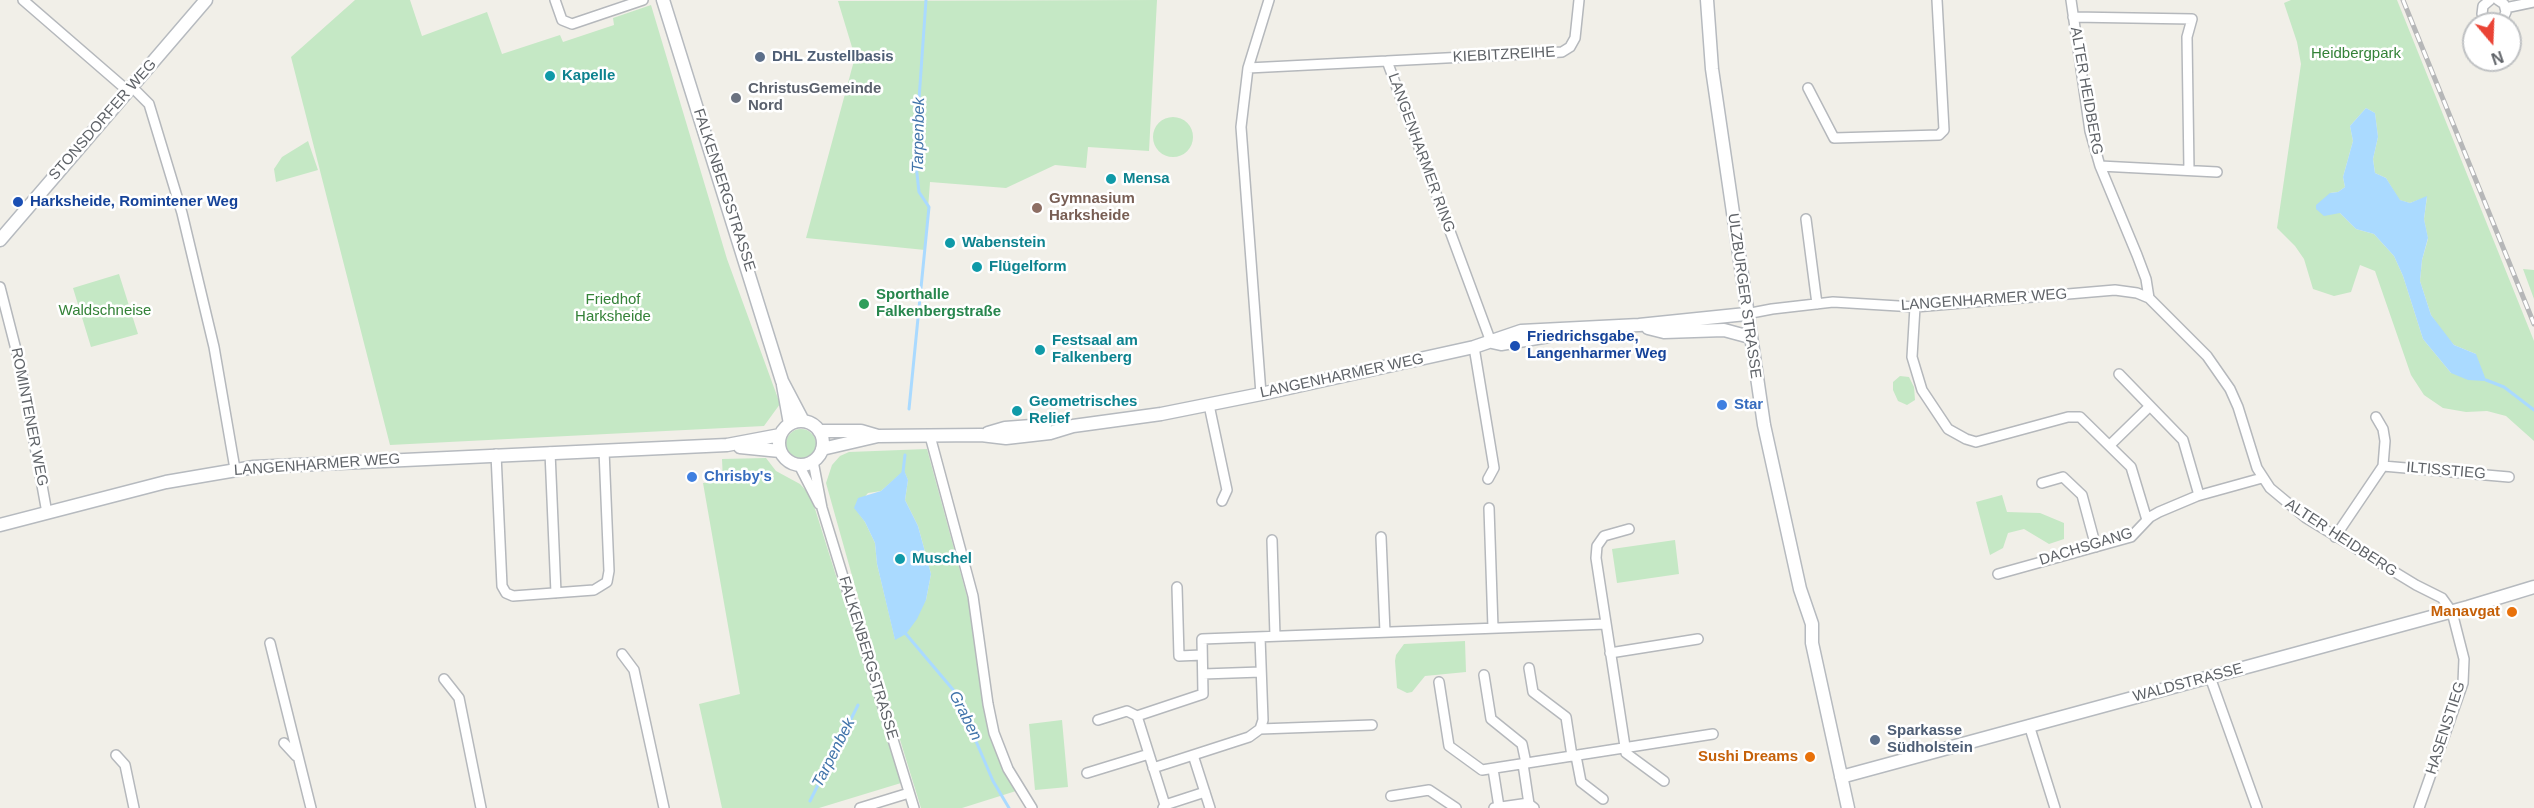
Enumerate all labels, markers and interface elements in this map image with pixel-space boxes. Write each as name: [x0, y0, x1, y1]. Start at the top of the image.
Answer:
north arrow: [2462, 12, 2522, 72]
street label: ALTER HEIDBERG: [2066, 26, 2106, 156]
street label: KIEBITZREIHE: [1452, 43, 1556, 67]
park label: Heidbergpark: [2311, 45, 2401, 63]
place label: DHL Zustellbasis: [772, 48, 894, 66]
text: N: [2489, 48, 2506, 68]
marker: DHL Zustellbasis: [753, 50, 767, 64]
street label: STONSDORFER WEG: [45, 56, 161, 184]
place label: Kapelle: [562, 67, 615, 85]
marker: Kapelle: [543, 69, 557, 83]
street label: LANGENHARMER RING: [1384, 71, 1458, 235]
place label: ChristusGemeinde Nord: [748, 80, 881, 115]
marker: ChristusGemeinde Nord: [729, 91, 743, 105]
water label: Tarpenbek: [909, 97, 929, 173]
street label: FALKENBERGSTRASSE: [689, 106, 759, 274]
place label: Mensa: [1123, 170, 1170, 188]
marker: Mensa: [1104, 172, 1118, 186]
place label: Gymnasium Harksheide: [1049, 190, 1135, 225]
place label: Harksheide, Romintener Weg: [30, 193, 238, 211]
marker: Harksheide, Romintener Weg: [11, 195, 25, 209]
marker: Gymnasium Harksheide: [1030, 201, 1044, 215]
street label: ULZBURGER STRASSE: [1723, 212, 1765, 380]
place label: Wabenstein: [962, 234, 1046, 252]
marker: Wabenstein: [943, 236, 957, 250]
place label: Flügelform: [989, 258, 1066, 276]
marker: Flügelform: [970, 260, 984, 274]
street label: LANGENHARMER WEG: [1900, 285, 2068, 315]
place label: Sporthalle Falkenbergstraße: [876, 286, 1001, 321]
park label: Friedhof Harksheide: [575, 291, 651, 326]
marker: Sporthalle Falkenbergstraße: [857, 297, 871, 311]
park label: Waldschneise: [59, 302, 151, 320]
place label: Friedrichsgabe, Langenharmer Weg: [1527, 328, 1667, 363]
place label: Festsaal am Falkenberg: [1052, 332, 1138, 367]
marker: Friedrichsgabe, Langenharmer Weg: [1508, 339, 1522, 353]
marker: Festsaal am Falkenberg: [1033, 343, 1047, 357]
street label: ROMINTENER WEG: [7, 346, 51, 488]
street label: LANGENHARMER WEG: [1259, 350, 1425, 402]
place label: Geometrisches Relief: [1029, 393, 1137, 428]
place label: Star: [1734, 396, 1763, 414]
marker: Star: [1715, 398, 1729, 412]
marker: Geometrisches Relief: [1010, 404, 1024, 418]
street label: LANGENHARMER WEG: [233, 450, 401, 480]
street label: ILTISSTIEG: [2405, 459, 2487, 483]
place label: Chrisby's: [704, 468, 772, 486]
marker: Chrisby's: [685, 470, 699, 484]
street label: ALTER HEIDBERG: [2282, 495, 2400, 581]
street label: DACHSGANG: [2037, 524, 2135, 570]
place label: Muschel: [912, 550, 972, 568]
marker: Muschel: [893, 552, 907, 566]
street label: FALKENBERGSTRASSE: [835, 574, 901, 742]
place label: Manavgat: [2431, 603, 2500, 621]
marker: Manavgat: [2505, 605, 2519, 619]
street label: WALDSTRASSE: [2131, 660, 2245, 706]
street label: HASENSTIEG: [2423, 679, 2469, 777]
water label: Graben: [944, 688, 986, 744]
water label: Tarpenbek: [808, 715, 860, 791]
place label: Sparkasse Südholstein: [1887, 722, 1973, 757]
marker: Sparkasse Südholstein: [1868, 733, 1882, 747]
place label: Sushi Dreams: [1698, 748, 1798, 766]
marker: Sushi Dreams: [1803, 750, 1817, 764]

